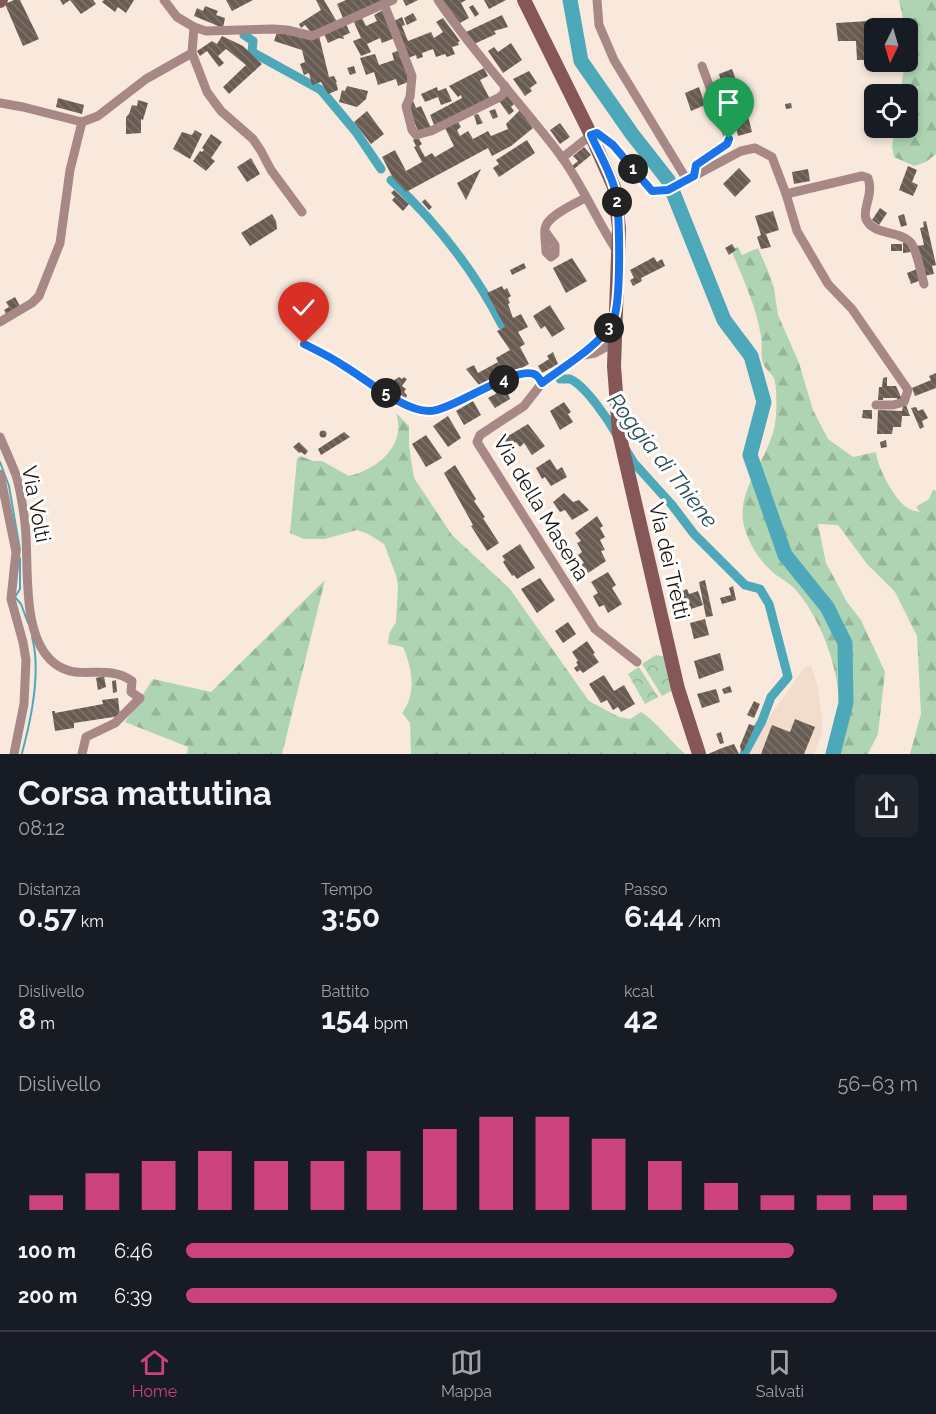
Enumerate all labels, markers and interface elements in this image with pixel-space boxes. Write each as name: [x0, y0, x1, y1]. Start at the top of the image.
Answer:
north arrow: [864, 18, 918, 72]
map controls: [864, 18, 918, 138]
pin: [703, 77, 754, 139]
button: locate: [864, 84, 918, 138]
icon: arrive: [712, 86, 745, 119]
pin: 1: [618, 154, 648, 184]
text: 1: [629, 159, 637, 178]
pin: 2: [602, 187, 632, 217]
text: 2: [612, 192, 622, 211]
pin: [278, 282, 329, 344]
icon: check: [287, 291, 320, 324]
pin: 3: [594, 313, 624, 343]
text: 3: [605, 318, 613, 337]
pin: 4: [489, 365, 519, 395]
text: 4: [499, 370, 509, 389]
pin: 5: [371, 378, 401, 408]
text: 5: [382, 383, 390, 402]
water label: Roggia di Thiene: [602, 387, 724, 533]
street label: Via della Masena: [488, 431, 595, 585]
street label: Via Volti: [17, 463, 56, 544]
street label: Via dei Tretti: [644, 500, 695, 622]
text: Corsa mattutina: [18, 774, 272, 813]
button: share: [855, 774, 918, 837]
text: 08:12: [18, 816, 65, 840]
text: Distanza: [18, 880, 81, 899]
text: Tempo: [321, 880, 372, 899]
text: Passo: [624, 880, 668, 899]
text: 0.57: [18, 899, 77, 934]
text: 3:50: [321, 899, 380, 934]
text: 6:44: [624, 899, 684, 934]
text: km: [77, 912, 104, 931]
text: /km: [684, 912, 721, 931]
text: Dislivello: [18, 982, 84, 1001]
text: Battito: [321, 982, 369, 1001]
text: kcal: [624, 982, 654, 1001]
text: 8: [18, 1001, 36, 1036]
text: 154: [321, 1001, 370, 1036]
text: 42: [624, 1001, 658, 1036]
text: m: [36, 1014, 55, 1033]
text: bpm: [370, 1014, 408, 1033]
text: Dislivello: [18, 1072, 101, 1096]
text: 56–63 m: [837, 1072, 918, 1096]
text: 100 m: [18, 1239, 76, 1263]
text: 6:46: [114, 1239, 153, 1263]
text: 200 m: [18, 1284, 77, 1308]
text: 6:39: [114, 1284, 152, 1308]
tab: Home: [132, 1346, 177, 1401]
tab: Mappa: [441, 1346, 492, 1401]
tab: Salvati: [756, 1346, 804, 1401]

